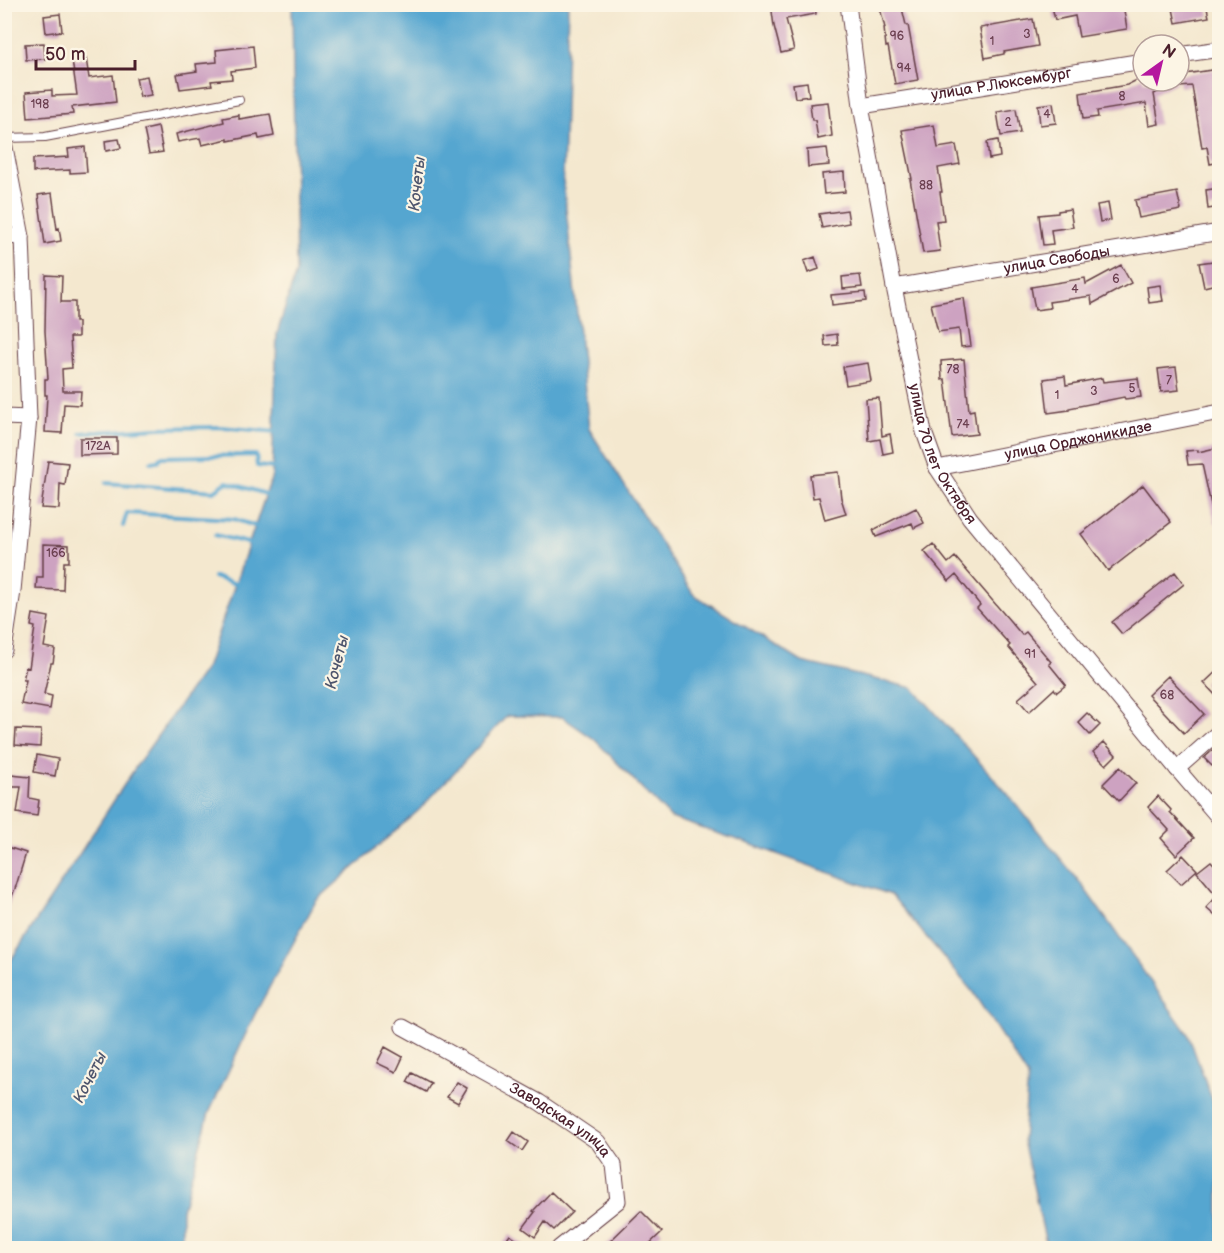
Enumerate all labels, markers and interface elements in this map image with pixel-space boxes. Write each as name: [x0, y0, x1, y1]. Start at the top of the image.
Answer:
house number: 3: [1023, 27, 1031, 42]
house number: 96: [890, 29, 904, 44]
scale bar: [36, 33, 135, 71]
north arrow: [1131, 33, 1191, 93]
house number: 1: [990, 34, 994, 49]
text: N: [1158, 41, 1179, 63]
text: 50 m: [45, 44, 86, 65]
house number: 94: [897, 61, 912, 76]
street label: улица Р.Люксембург: [930, 64, 1073, 105]
house number: 8: [1119, 89, 1126, 104]
house number: 198: [31, 97, 49, 112]
house number: 4: [1043, 107, 1051, 122]
house number: 2: [1004, 115, 1012, 130]
water label: Кочеты: [405, 155, 430, 212]
house number: 88: [919, 178, 933, 193]
street label: улица Свободы: [1002, 242, 1111, 278]
house number: 6: [1112, 272, 1120, 287]
house number: 4: [1071, 282, 1079, 297]
house number: 78: [947, 362, 959, 377]
house number: 7: [1166, 373, 1172, 388]
house number: 5: [1129, 381, 1136, 396]
street label: улица 70 лет Октября: [904, 382, 980, 528]
house number: 3: [1090, 384, 1098, 399]
house number: 1: [1055, 388, 1059, 403]
house number: 74: [956, 417, 970, 432]
street label: улица Орджоникидзе: [1003, 417, 1154, 464]
house number: 172А: [86, 439, 111, 454]
house number: 166: [46, 546, 66, 561]
water label: Кочеты: [322, 633, 353, 691]
house number: 91: [1024, 647, 1036, 662]
house number: 68: [1160, 688, 1174, 703]
water label: Кочеты: [69, 1049, 111, 1106]
street label: Заводская улица: [506, 1079, 615, 1161]

